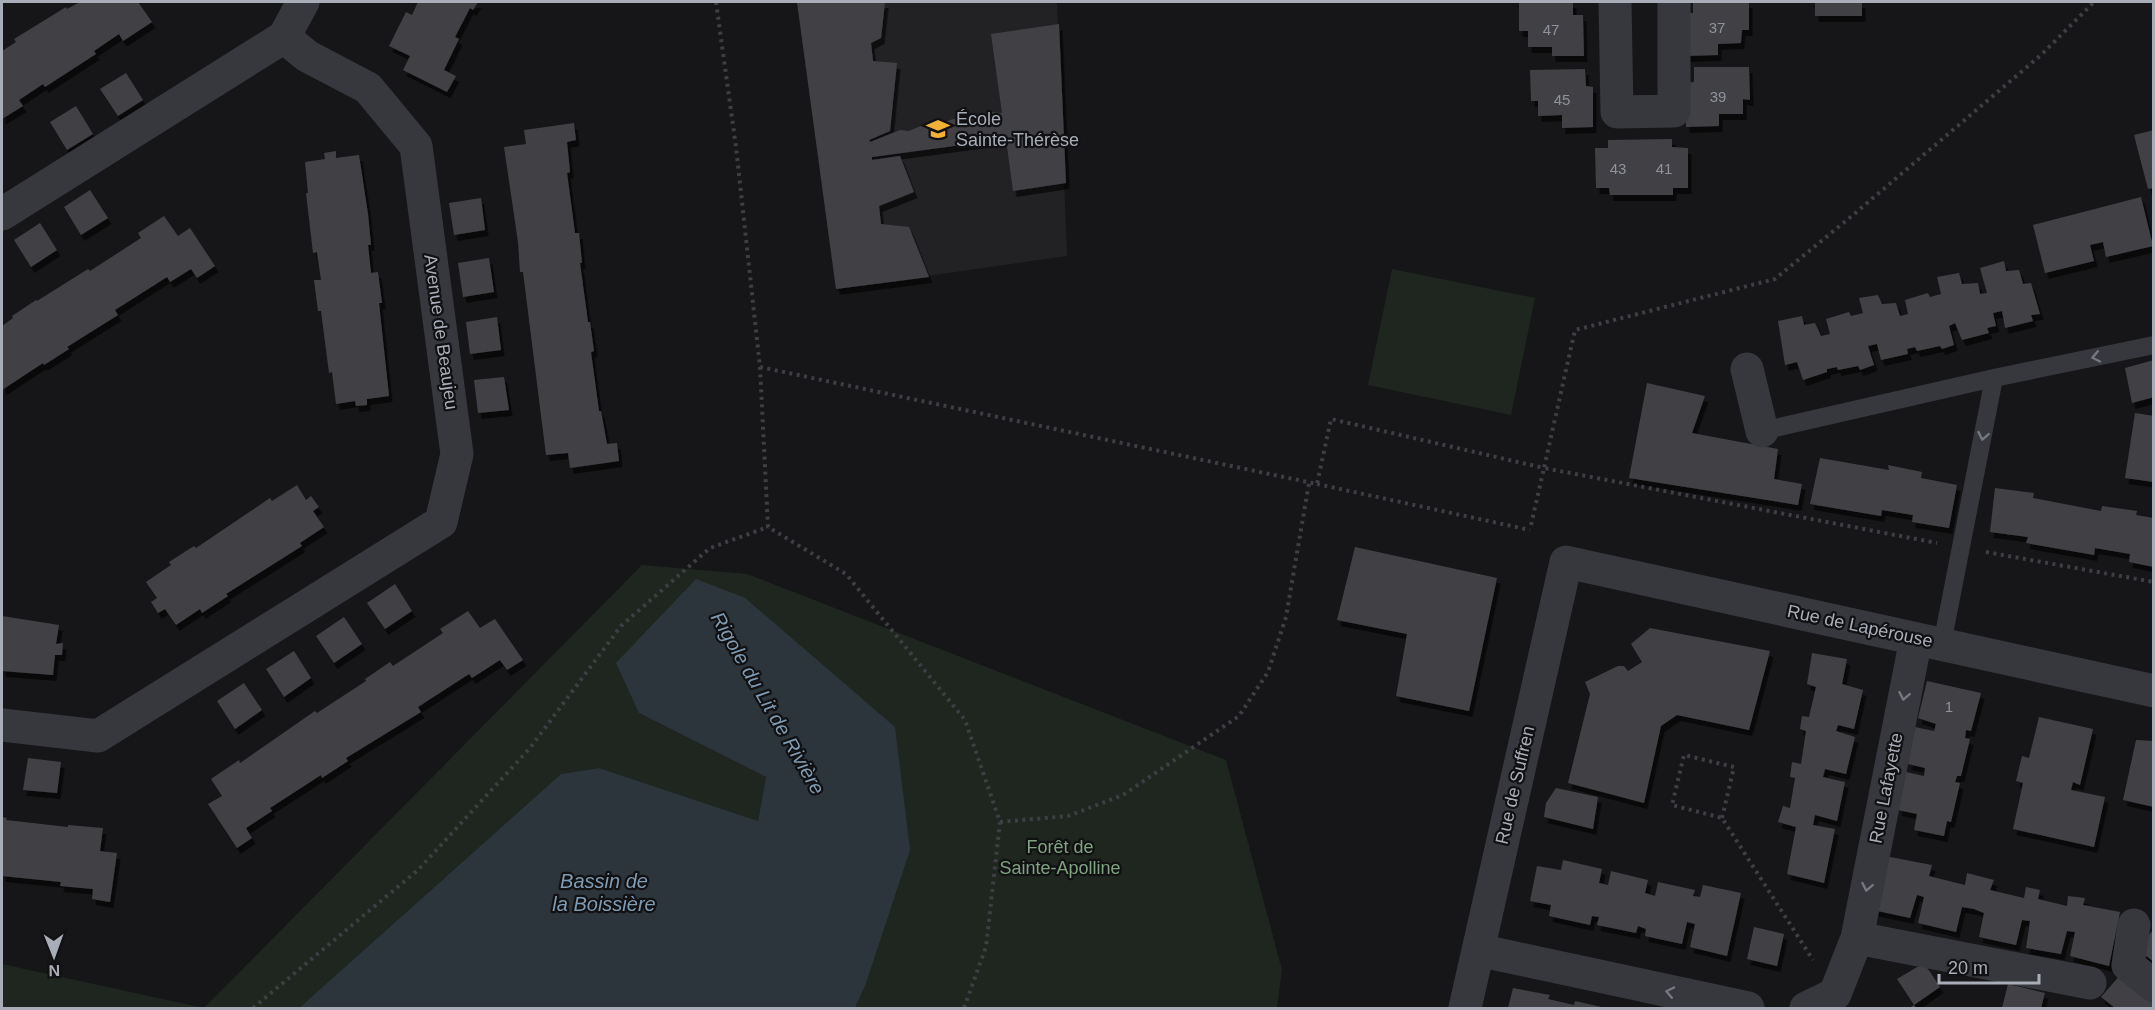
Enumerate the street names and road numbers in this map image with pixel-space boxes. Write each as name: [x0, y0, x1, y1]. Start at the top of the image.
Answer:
street label: Avenue de Beaujeu: [420, 253, 462, 411]
street label: Rue de Lapérouse: [1785, 601, 1935, 651]
street label: Rue de Suffren: [1492, 724, 1538, 846]
street label: Rue Lafayette: [1865, 731, 1907, 845]

